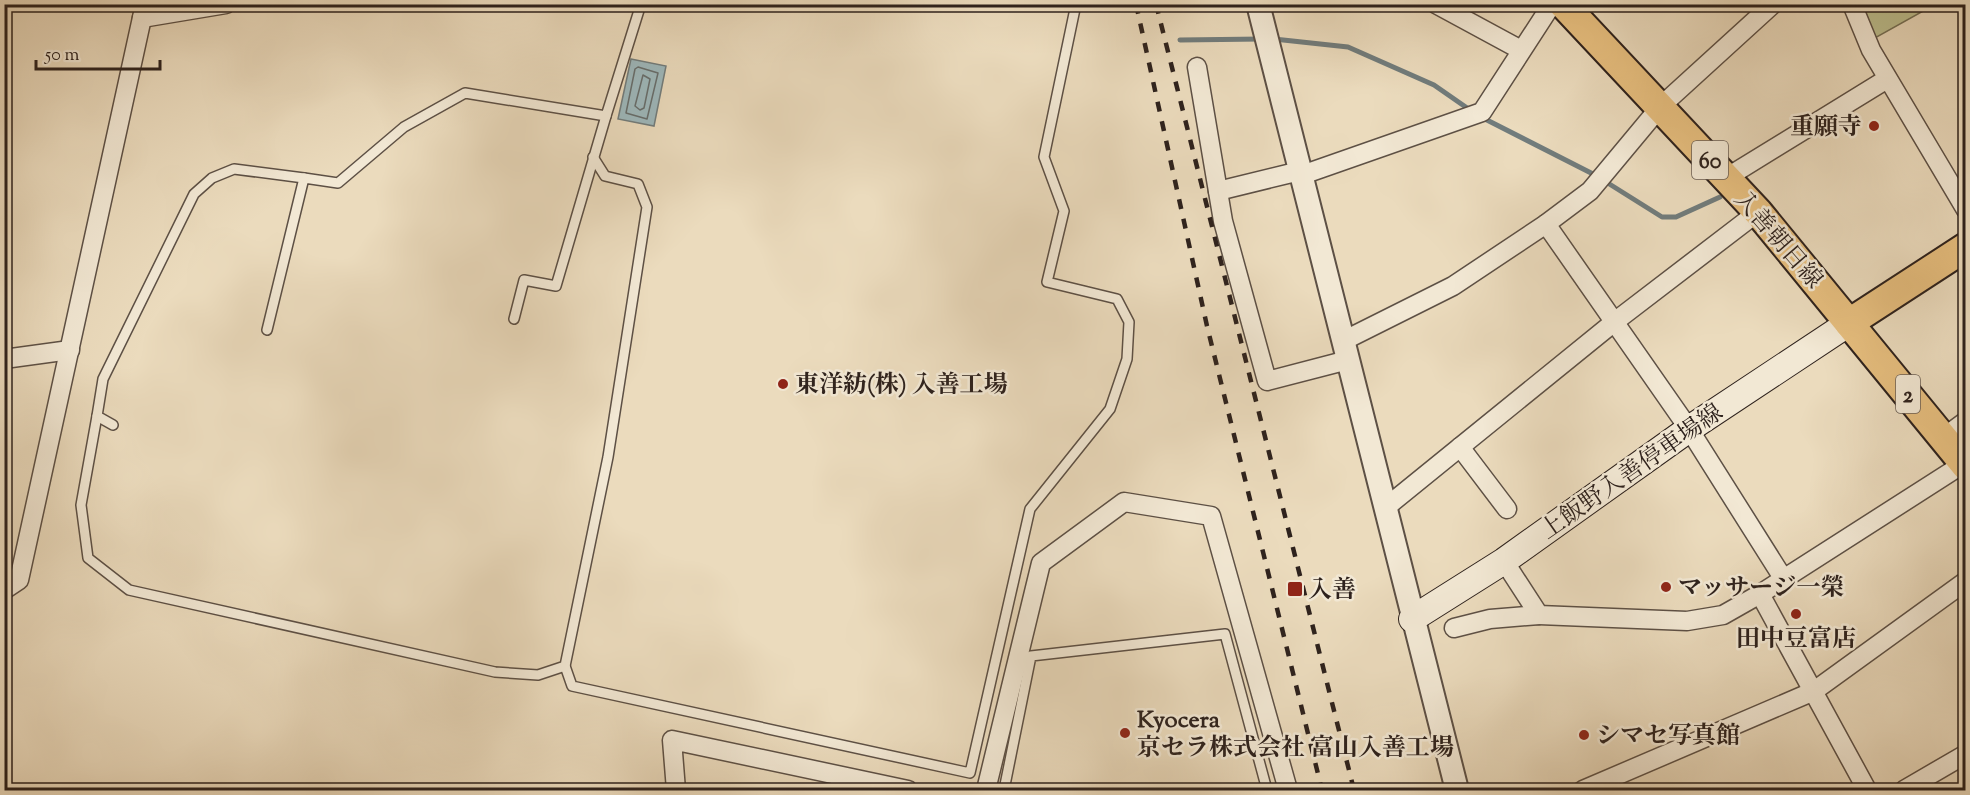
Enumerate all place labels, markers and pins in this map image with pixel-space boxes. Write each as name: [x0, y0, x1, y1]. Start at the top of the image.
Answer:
place label: 重願寺: [1790, 111, 1862, 145]
marker: 重願寺: [1867, 119, 1881, 133]
place label: 東洋紡(株) 入善工場: [795, 369, 1008, 403]
marker: 東洋紡(株) 入善工場: [776, 377, 790, 391]
place label: マッサージ一榮: [1678, 572, 1845, 606]
place label: 入善: [1308, 574, 1356, 608]
marker: 入善: [1286, 580, 1304, 598]
marker: マッサージ一榮: [1659, 580, 1673, 594]
marker: 田中豆富店: [1789, 607, 1803, 621]
place label: 田中豆富店: [1736, 623, 1856, 657]
place label: Kyocera 京セラ株式会社 富山入善工場: [1137, 704, 1454, 766]
place label: シマセ写真館: [1596, 720, 1740, 754]
marker: Kyocera 京セラ株式会社 富山入善工場: [1118, 726, 1132, 740]
marker: シマセ写真館: [1577, 728, 1591, 742]

